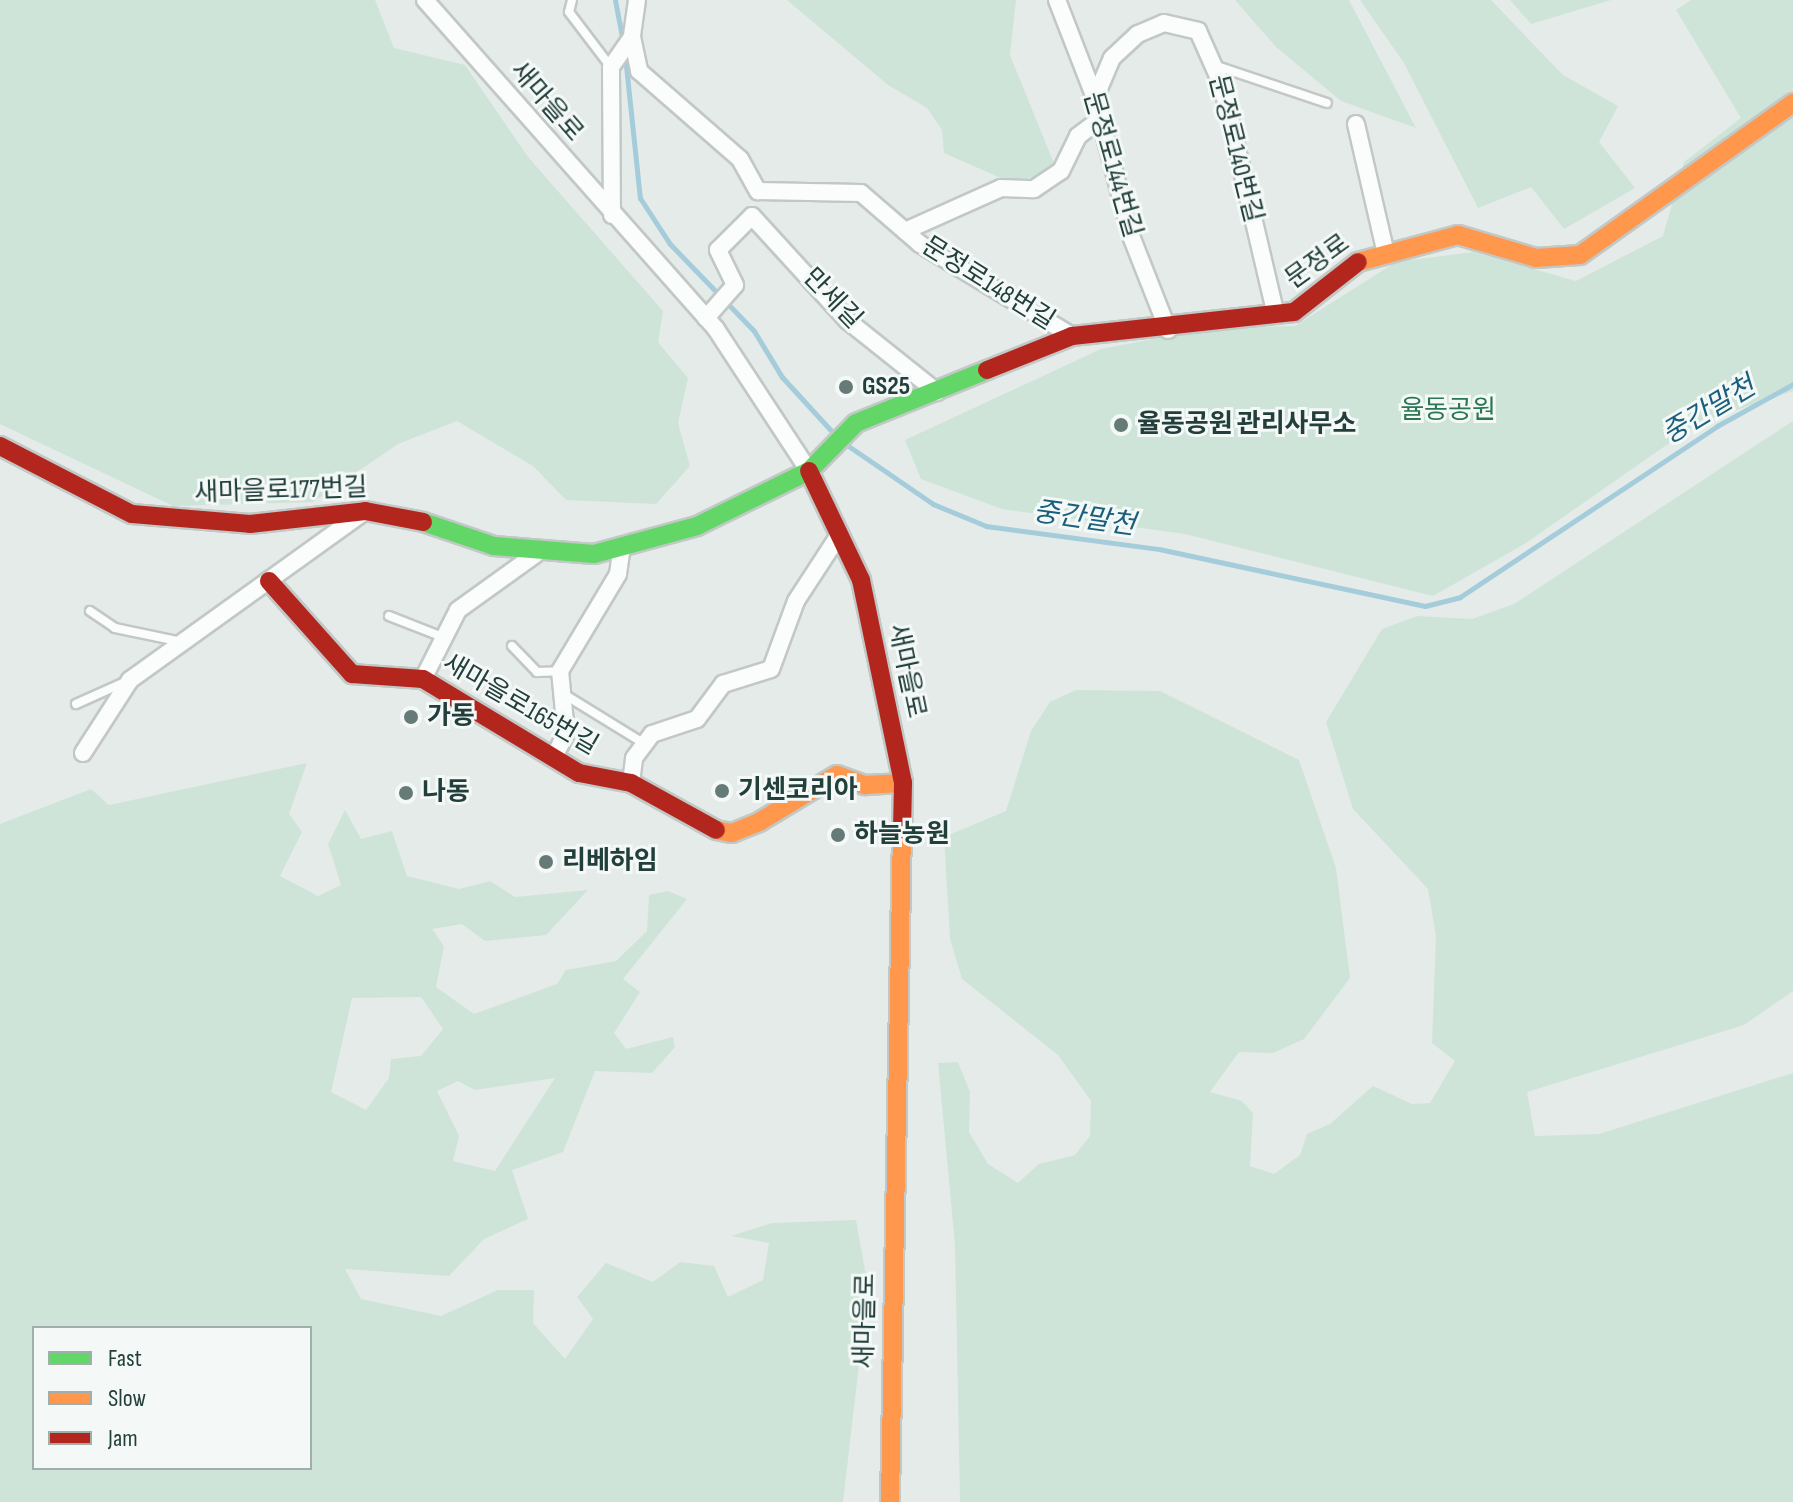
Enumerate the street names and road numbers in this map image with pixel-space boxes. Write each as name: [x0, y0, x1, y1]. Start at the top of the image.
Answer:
street label: 새마을로: [503, 56, 589, 148]
street label: 문정로140번길: [1202, 72, 1268, 226]
street label: 문정로144번길: [1076, 88, 1148, 242]
street label: 문정로: [1280, 228, 1356, 296]
street label: 문정로148번길: [916, 231, 1060, 337]
street label: 만세길: [796, 262, 868, 336]
street label: 새마을로177번길: [194, 472, 368, 510]
street label: 새마을로: [881, 621, 931, 721]
street label: 새마을로165번길: [437, 648, 603, 762]
street label: 새마을로: [850, 1273, 882, 1369]

